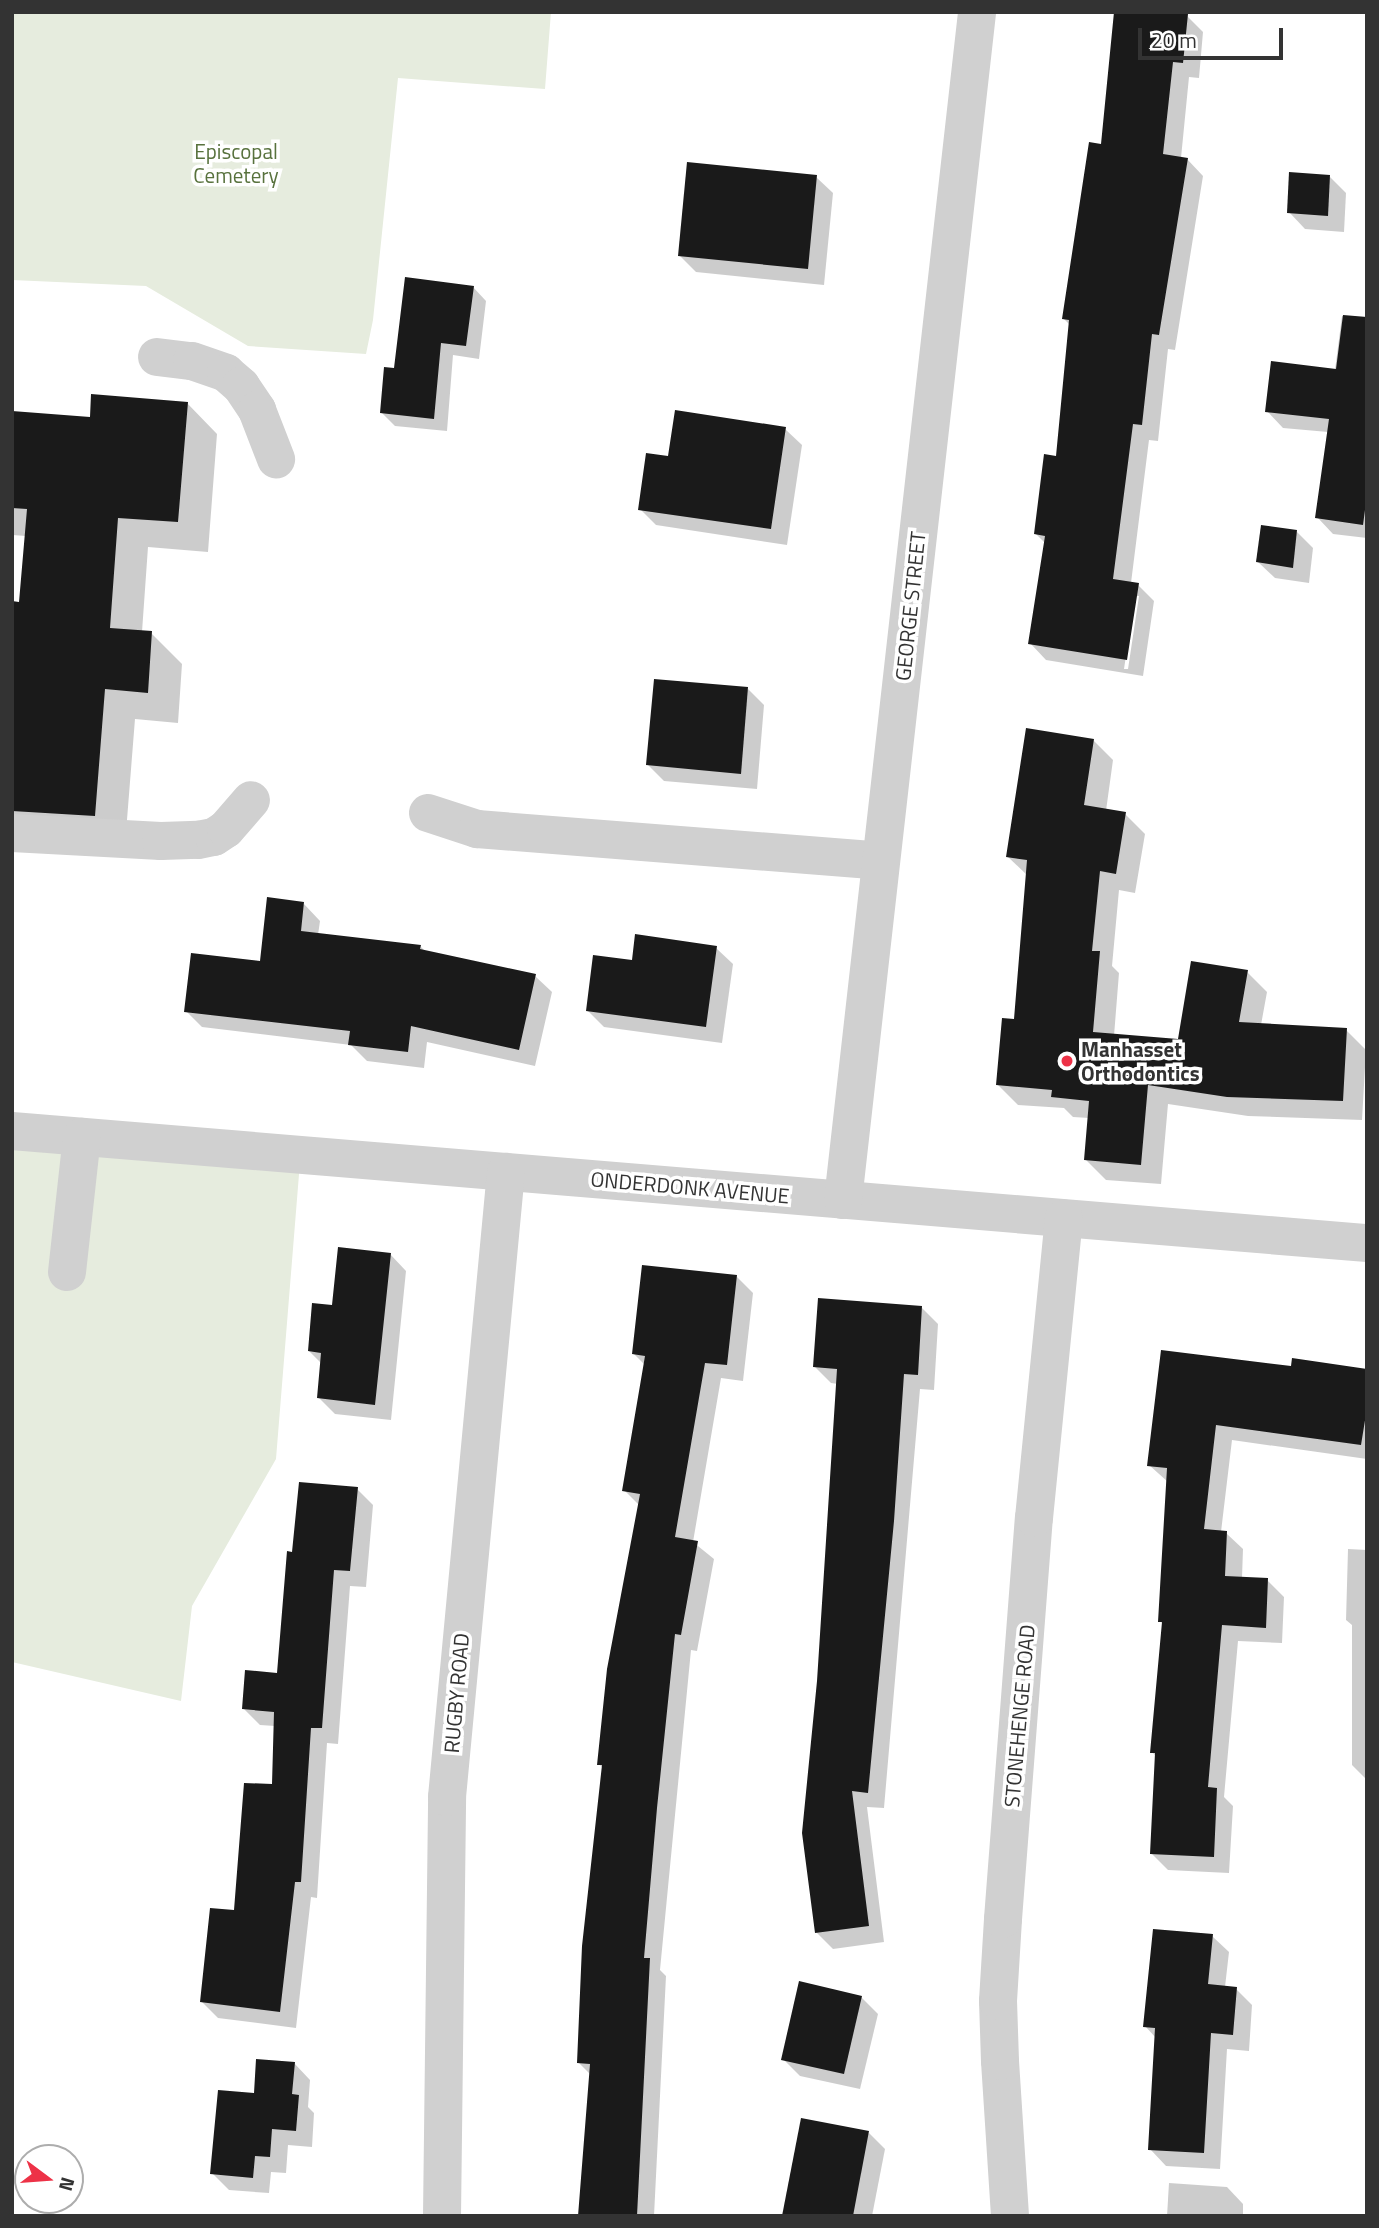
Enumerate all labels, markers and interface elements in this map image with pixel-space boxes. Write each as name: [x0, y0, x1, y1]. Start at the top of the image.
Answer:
scale bar: [1141, 14, 1286, 58]
text: 20 m: [1151, 24, 1197, 56]
park label: Episcopal Cemetery: [193, 138, 279, 188]
street label: GEORGE STREET: [890, 530, 930, 682]
place label: Manhasset Orthodontics: [1081, 1036, 1200, 1086]
marker: Manhasset Orthodontics: [1059, 1053, 1075, 1069]
street label: ONDERDONK AVENUE: [590, 1166, 790, 1208]
street label: STONEHENGE ROAD: [998, 1624, 1040, 1808]
street label: RUGBY ROAD: [438, 1632, 474, 1754]
north arrow: [14, 2144, 84, 2214]
text: N: [52, 2174, 84, 2195]

